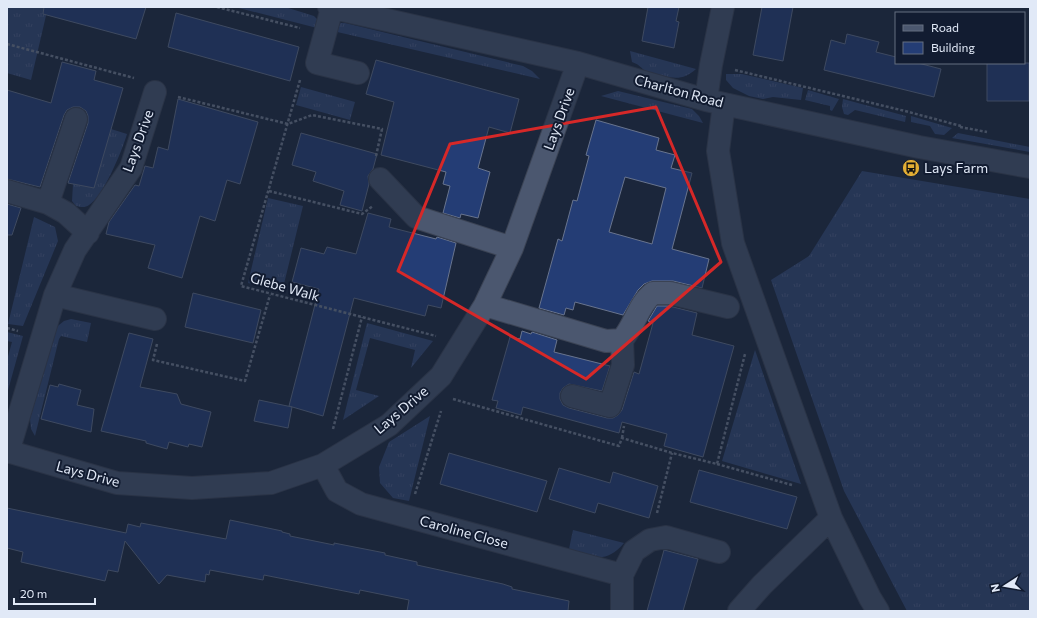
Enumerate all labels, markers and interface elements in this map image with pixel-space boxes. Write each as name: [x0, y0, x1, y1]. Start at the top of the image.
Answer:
legend: [895, 12, 1025, 64]
text: Road: [931, 20, 959, 34]
text: Building: [931, 40, 975, 54]
street label: Charlton Road: [633, 70, 726, 111]
street label: Lays Drive: [539, 85, 578, 152]
street label: Lays Drive: [118, 107, 157, 174]
bus stop icon: Lays Farm: [901, 158, 921, 178]
place label: Lays Farm: [924, 159, 988, 176]
street label: Glebe Walk: [248, 268, 322, 305]
street label: Lays Drive: [370, 382, 431, 437]
street label: Lays Drive: [54, 457, 122, 490]
street label: Caroline Close: [418, 512, 510, 552]
north arrow: [985, 566, 1025, 606]
scale bar: [14, 580, 95, 606]
text: N: [988, 583, 1002, 594]
text: 20 m: [20, 586, 47, 600]

